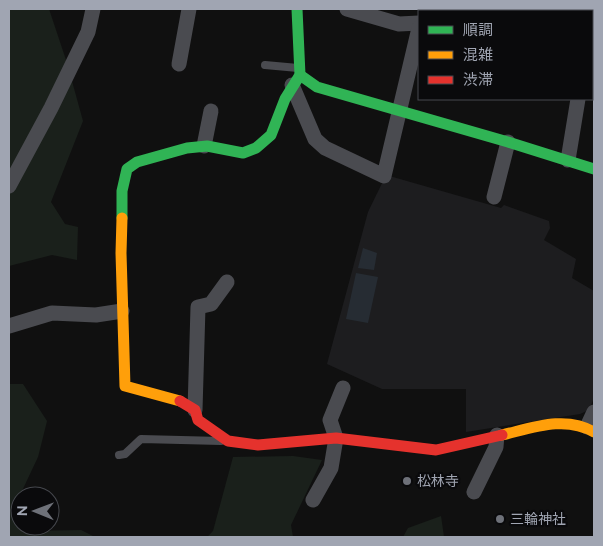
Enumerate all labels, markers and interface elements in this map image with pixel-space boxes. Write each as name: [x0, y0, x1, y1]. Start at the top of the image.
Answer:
legend: [418, 10, 593, 100]
text: 順調: [463, 21, 493, 39]
text: 混雑: [463, 46, 493, 64]
text: 渋滞: [463, 71, 493, 89]
place label: 松林寺: [417, 473, 459, 489]
marker: 松林寺: [401, 475, 413, 487]
north arrow: [10, 486, 60, 536]
text: N: [14, 505, 30, 516]
place label: 三輪神社: [510, 511, 566, 527]
marker: 三輪神社: [494, 513, 506, 525]

